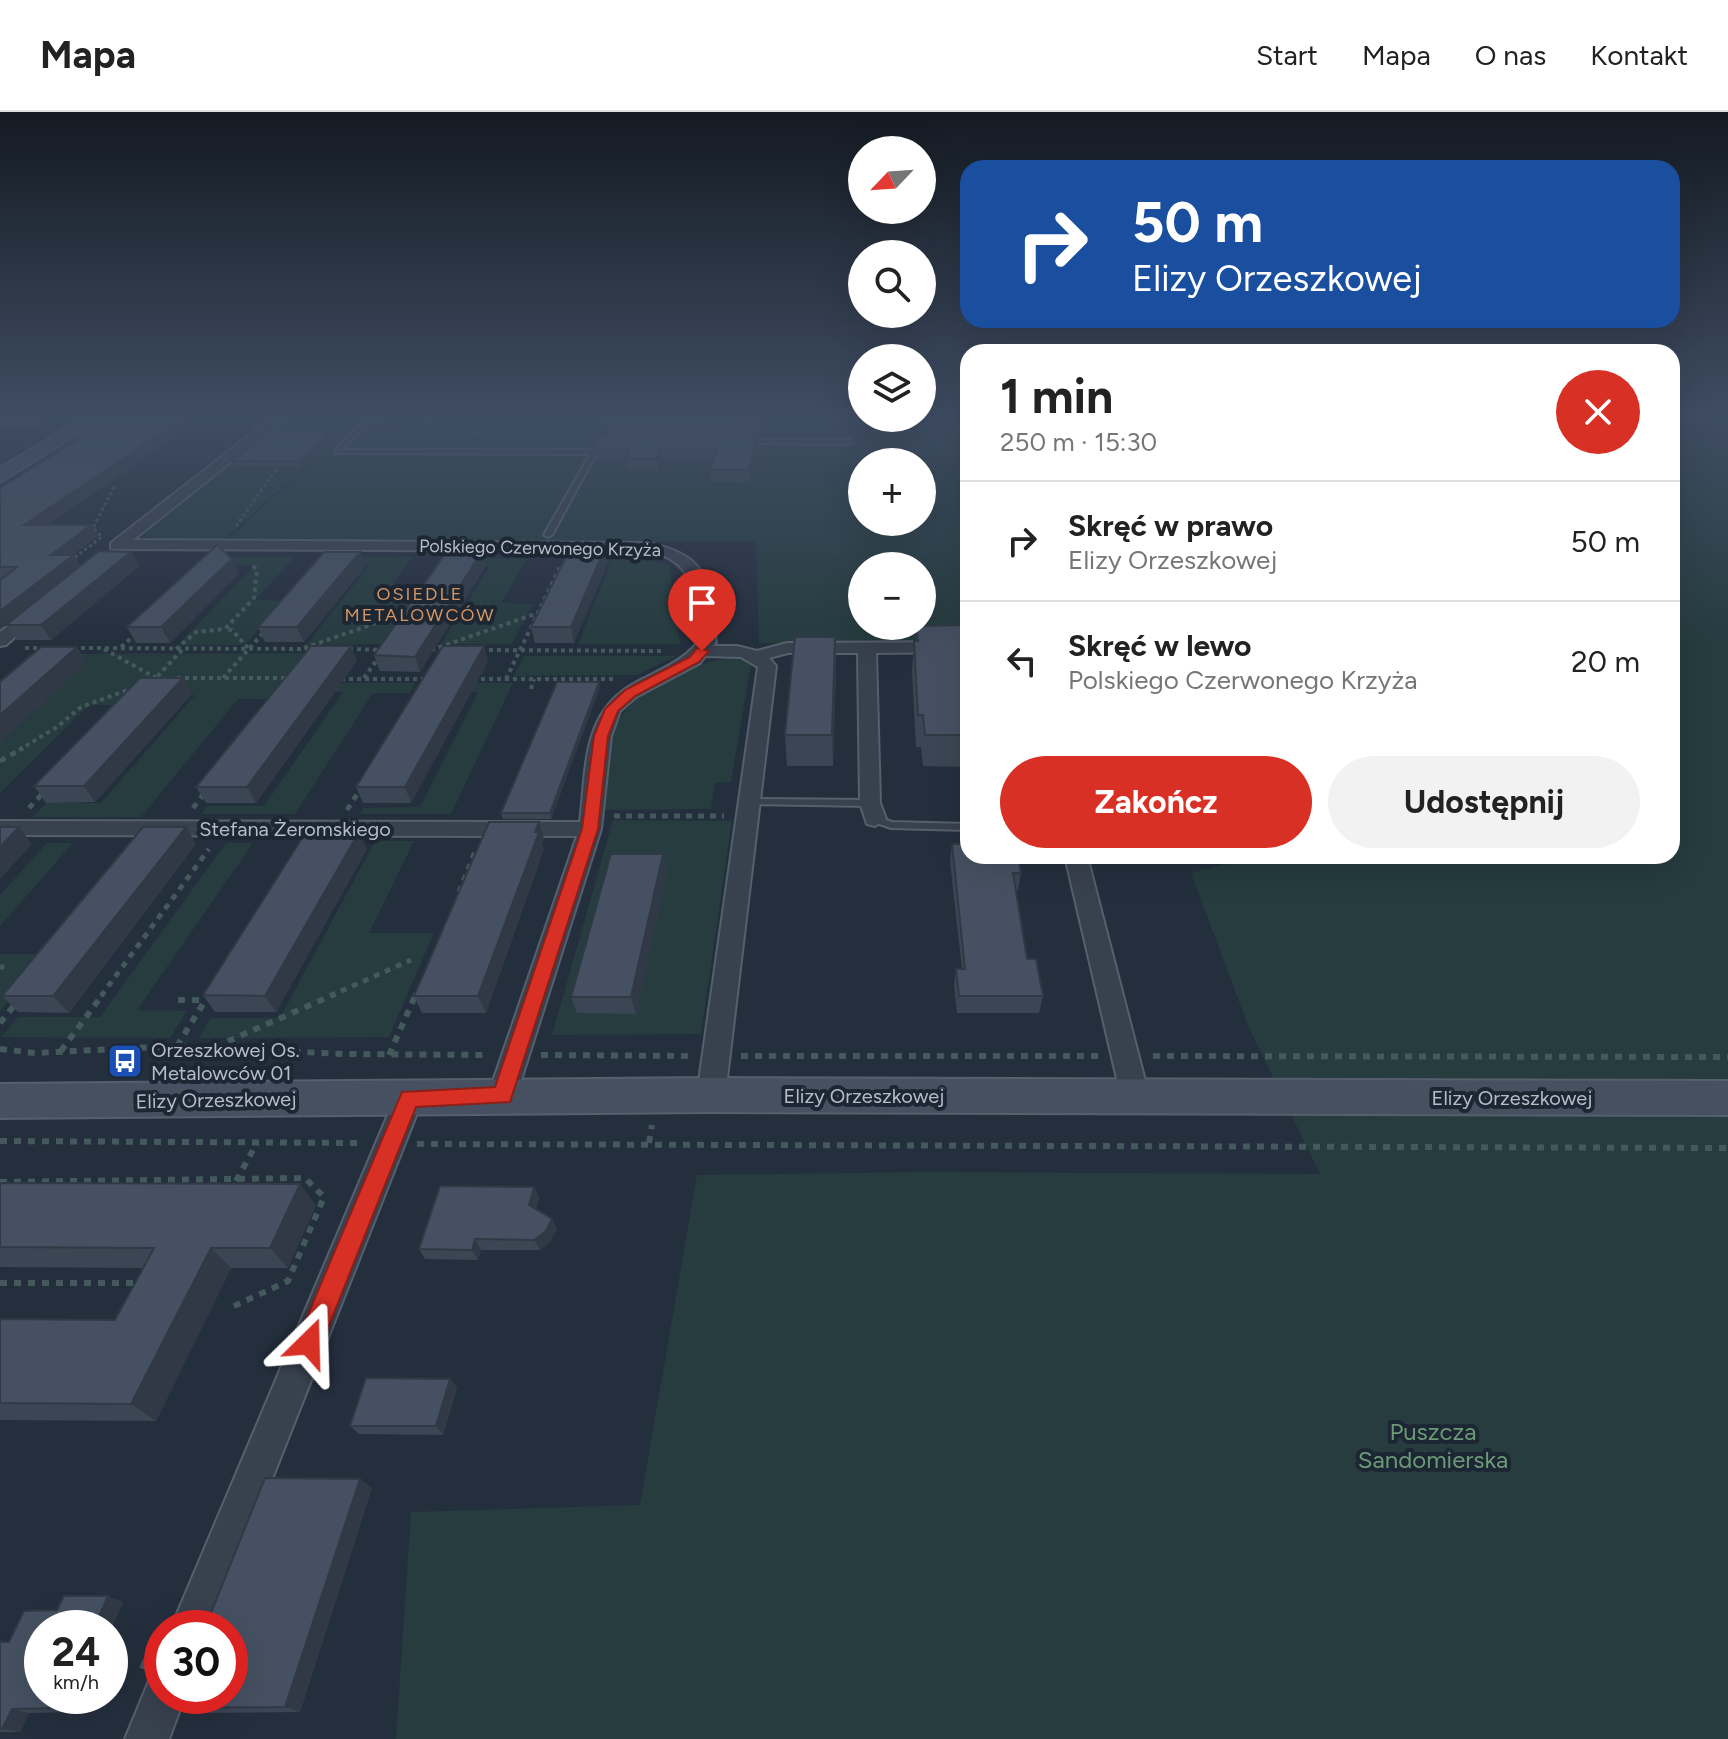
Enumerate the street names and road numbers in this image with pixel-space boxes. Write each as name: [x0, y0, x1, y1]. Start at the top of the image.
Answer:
street label: Polskiego Czerwonego Krzyża: [419, 535, 661, 561]
street label: Stefana Żeromskiego: [199, 817, 391, 841]
street label: Elizy Orzeszkowej: [784, 1084, 944, 1108]
street label: Elizy Orzeszkowej: [1432, 1086, 1592, 1110]
street label: Elizy Orzeszkowej: [135, 1087, 297, 1113]

